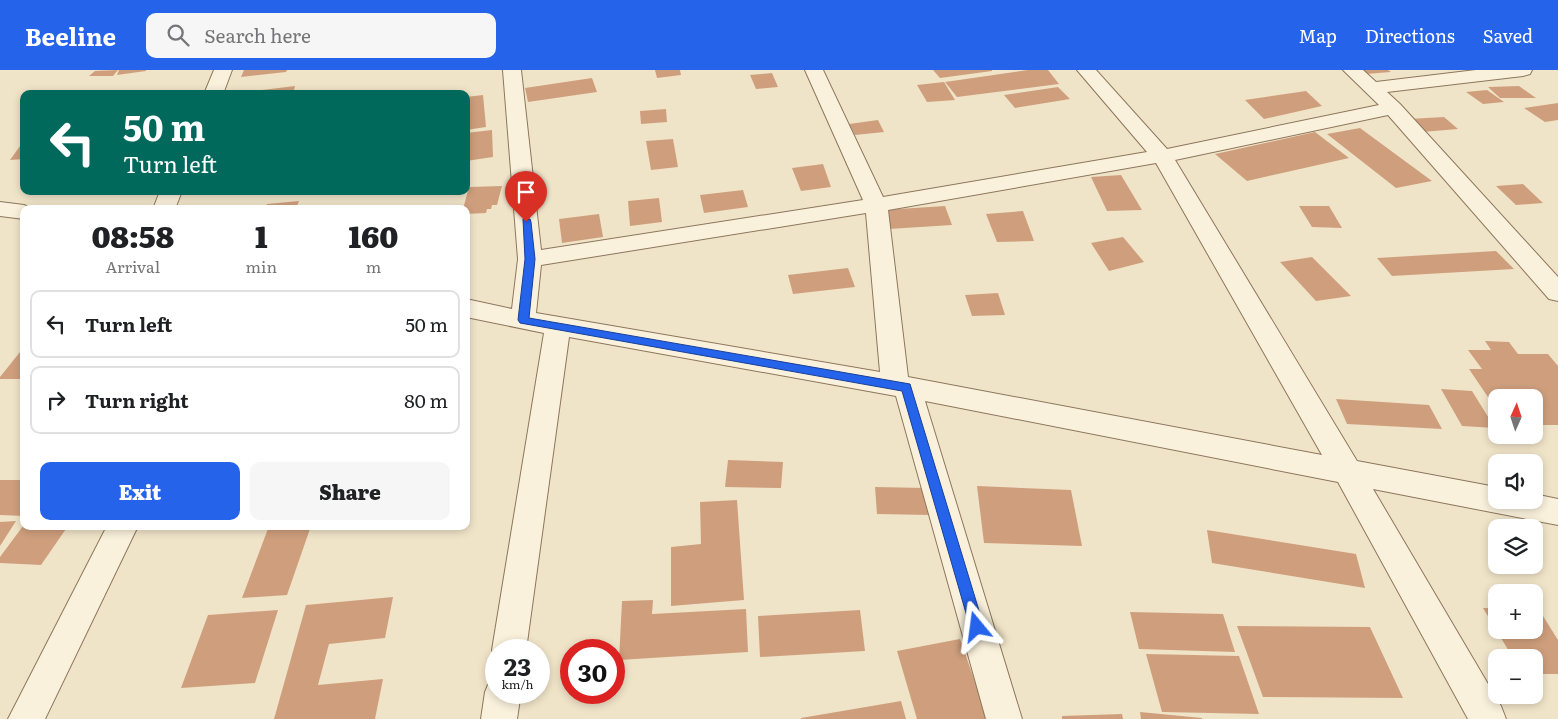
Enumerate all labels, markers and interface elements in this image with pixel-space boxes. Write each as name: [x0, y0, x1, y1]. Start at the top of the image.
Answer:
search box: [146, 13, 496, 58]
text: Beeline: [25, 18, 116, 53]
icon: search: [164, 21, 192, 49]
text: Search here: [204, 21, 311, 49]
text: Map: [1299, 22, 1337, 49]
text: Directions: [1365, 22, 1455, 49]
text: Saved: [1483, 22, 1533, 49]
text: 50 m: [123, 100, 206, 152]
icon: left: [40, 110, 105, 175]
text: Turn left: [123, 147, 217, 180]
pin: [505, 171, 547, 222]
icon: arrive: [512, 178, 540, 206]
text: 08:58: [91, 213, 174, 257]
text: 1: [255, 213, 268, 257]
text: 160: [348, 213, 399, 257]
text: Arrival: [105, 254, 160, 278]
text: min: [246, 254, 277, 278]
text: m: [366, 254, 381, 278]
icon: left: [42, 310, 70, 338]
text: Turn left: [85, 310, 172, 338]
text: 50 m: [405, 310, 448, 338]
icon: right: [42, 386, 70, 414]
text: Turn right: [85, 386, 189, 414]
text: 80 m: [404, 386, 448, 414]
north arrow: [1488, 389, 1542, 444]
map controls: [1488, 389, 1543, 704]
button: sound: [1488, 454, 1543, 509]
button: Exit: [40, 462, 240, 520]
button: Share: [250, 462, 450, 520]
button: layers: [1488, 519, 1543, 574]
button: +: [1488, 584, 1543, 639]
position arrow: [950, 600, 1002, 652]
speed limit sign: 30: [560, 639, 625, 704]
text: 23: [504, 647, 531, 684]
button: −: [1488, 649, 1543, 704]
text: km/h: [502, 675, 533, 693]

